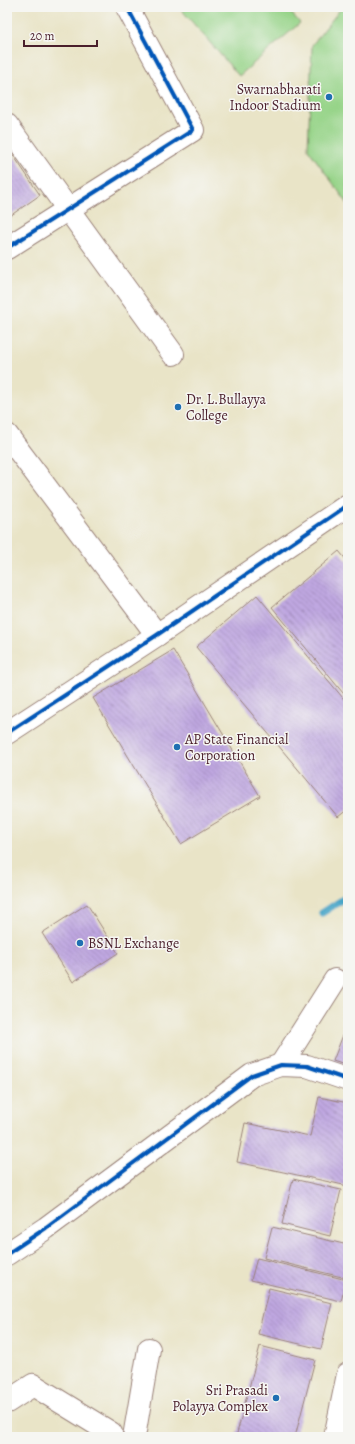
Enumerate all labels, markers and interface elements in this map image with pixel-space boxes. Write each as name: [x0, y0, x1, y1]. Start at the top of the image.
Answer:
scale bar: [24, 22, 97, 48]
text: 20 m: [30, 28, 54, 44]
place label: Swarnabharati Indoor Stadium: [230, 80, 321, 115]
marker: Swarnabharati Indoor Stadium: [324, 92, 334, 102]
place label: Dr. L.Bullayya College: [186, 390, 266, 425]
marker: Dr. L.Bullayya College: [173, 402, 183, 412]
place label: AP State Financial Corporation: [184, 730, 289, 765]
marker: AP State Financial Corporation: [172, 742, 182, 752]
place label: BSNL Exchange: [88, 934, 179, 953]
marker: BSNL Exchange: [75, 938, 85, 948]
place label: Sri Prasadi Polayya Complex: [172, 1381, 268, 1416]
marker: Sri Prasadi Polayya Complex: [271, 1393, 281, 1403]

